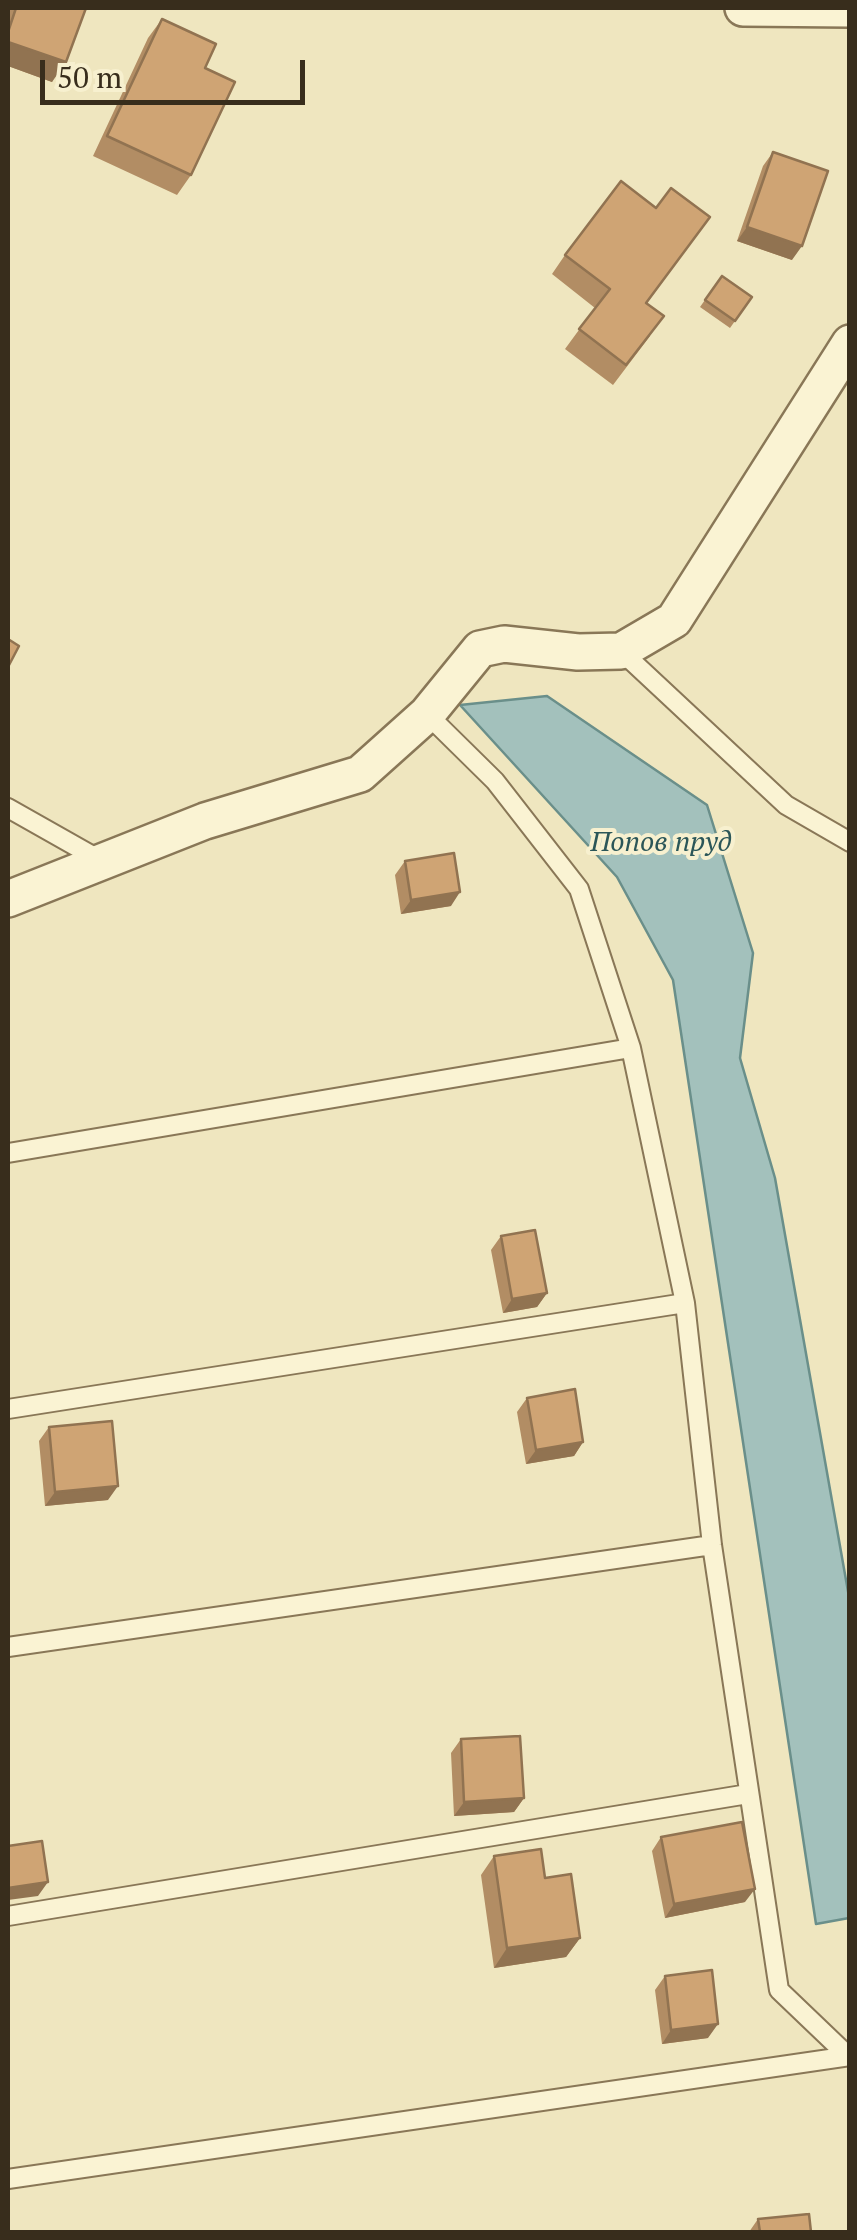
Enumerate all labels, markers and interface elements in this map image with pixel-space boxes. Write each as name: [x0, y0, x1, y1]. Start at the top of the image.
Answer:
scale bar: [45, 40, 310, 102]
text: 50 m: [57, 57, 122, 97]
water label: Попов пруд: [590, 826, 732, 860]

